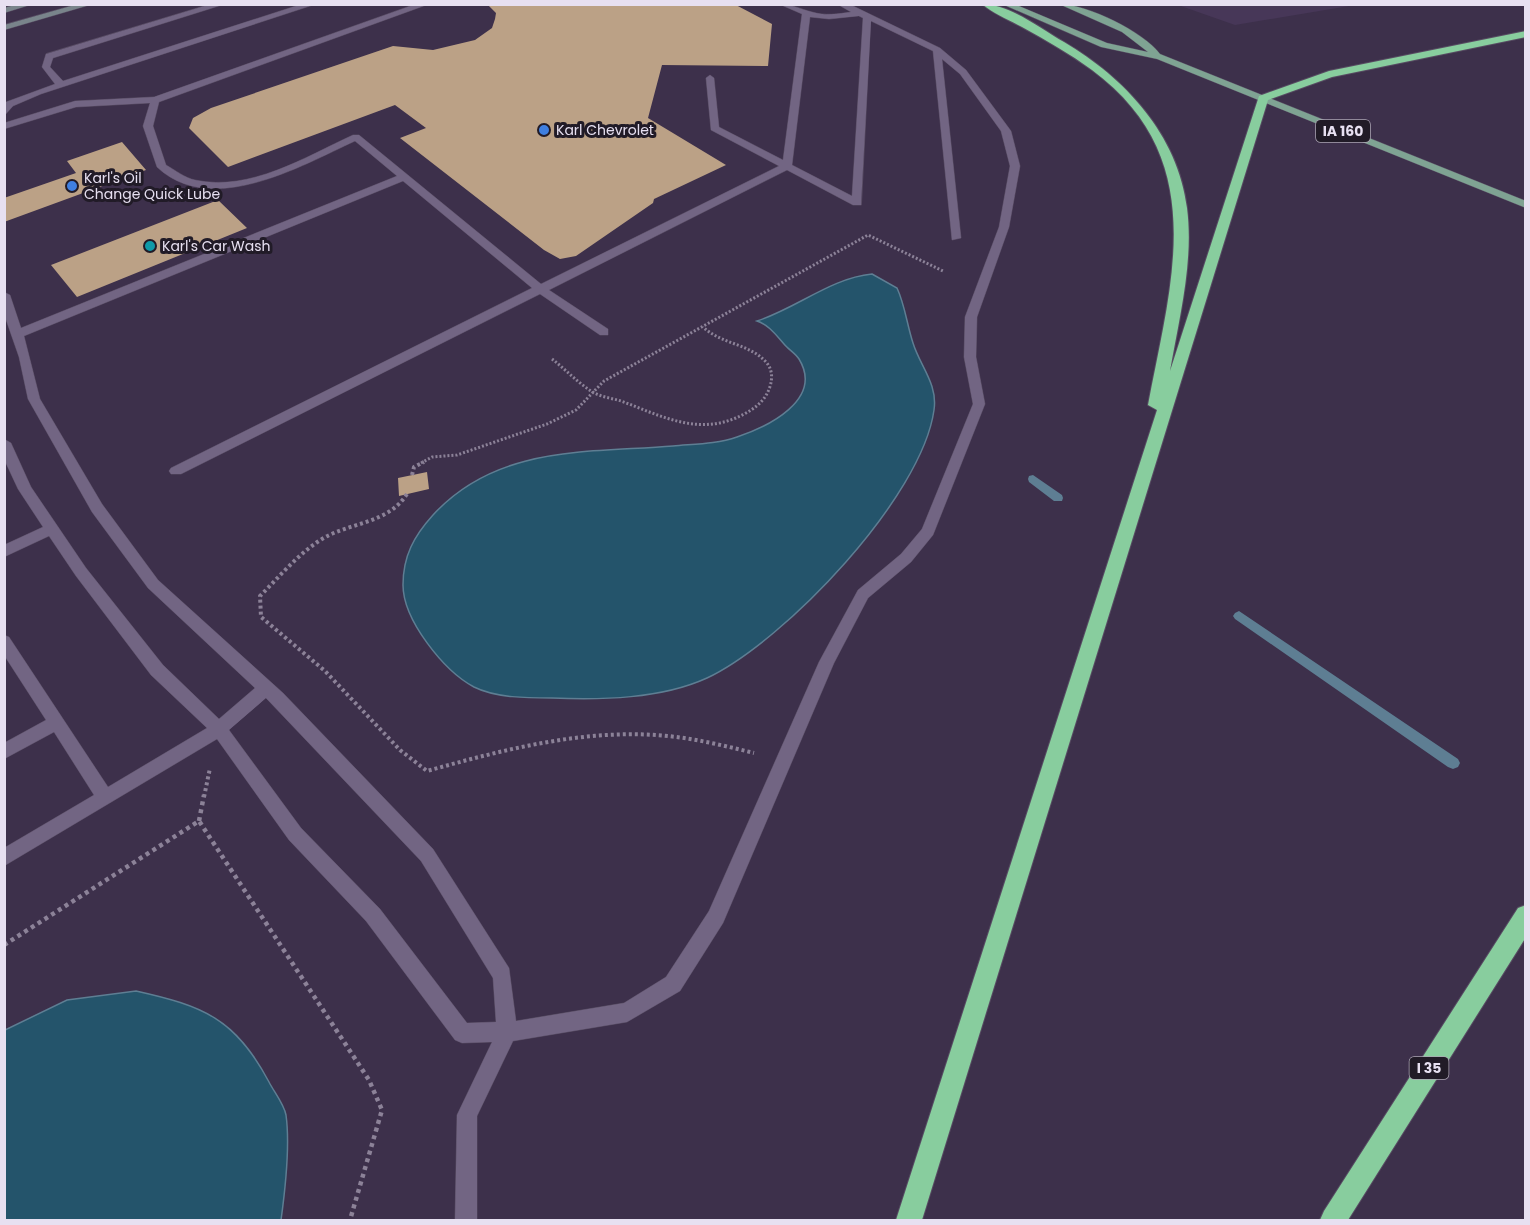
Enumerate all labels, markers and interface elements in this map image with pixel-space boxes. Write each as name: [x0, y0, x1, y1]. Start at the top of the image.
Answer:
place label: Karl Chevrolet: [556, 120, 654, 140]
road number: IA 160: [1316, 120, 1370, 142]
marker: Karl Chevrolet: [537, 123, 551, 137]
place label: Karl's Oil Change Quick Lube: [84, 168, 220, 204]
marker: Karl's Oil Change Quick Lube: [65, 179, 79, 193]
place label: Karl's Car Wash: [162, 236, 270, 256]
marker: Karl's Car Wash: [143, 239, 157, 253]
road number: I 35: [1410, 1057, 1448, 1079]

